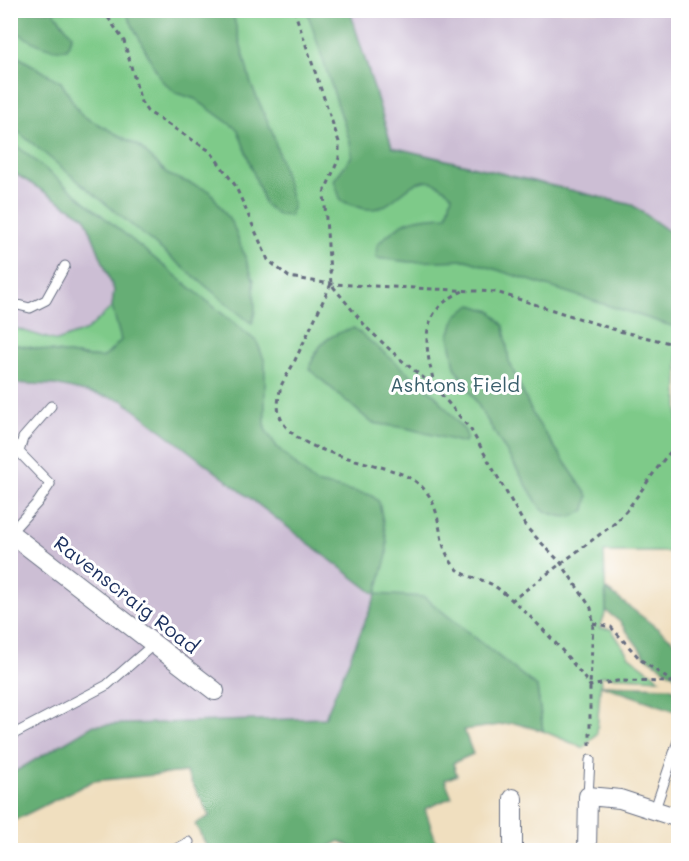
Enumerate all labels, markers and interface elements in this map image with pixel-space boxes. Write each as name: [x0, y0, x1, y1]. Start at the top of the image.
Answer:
park label: Ashtons Field: [390, 371, 520, 397]
street label: Ravenscraig Road: [49, 529, 205, 659]

